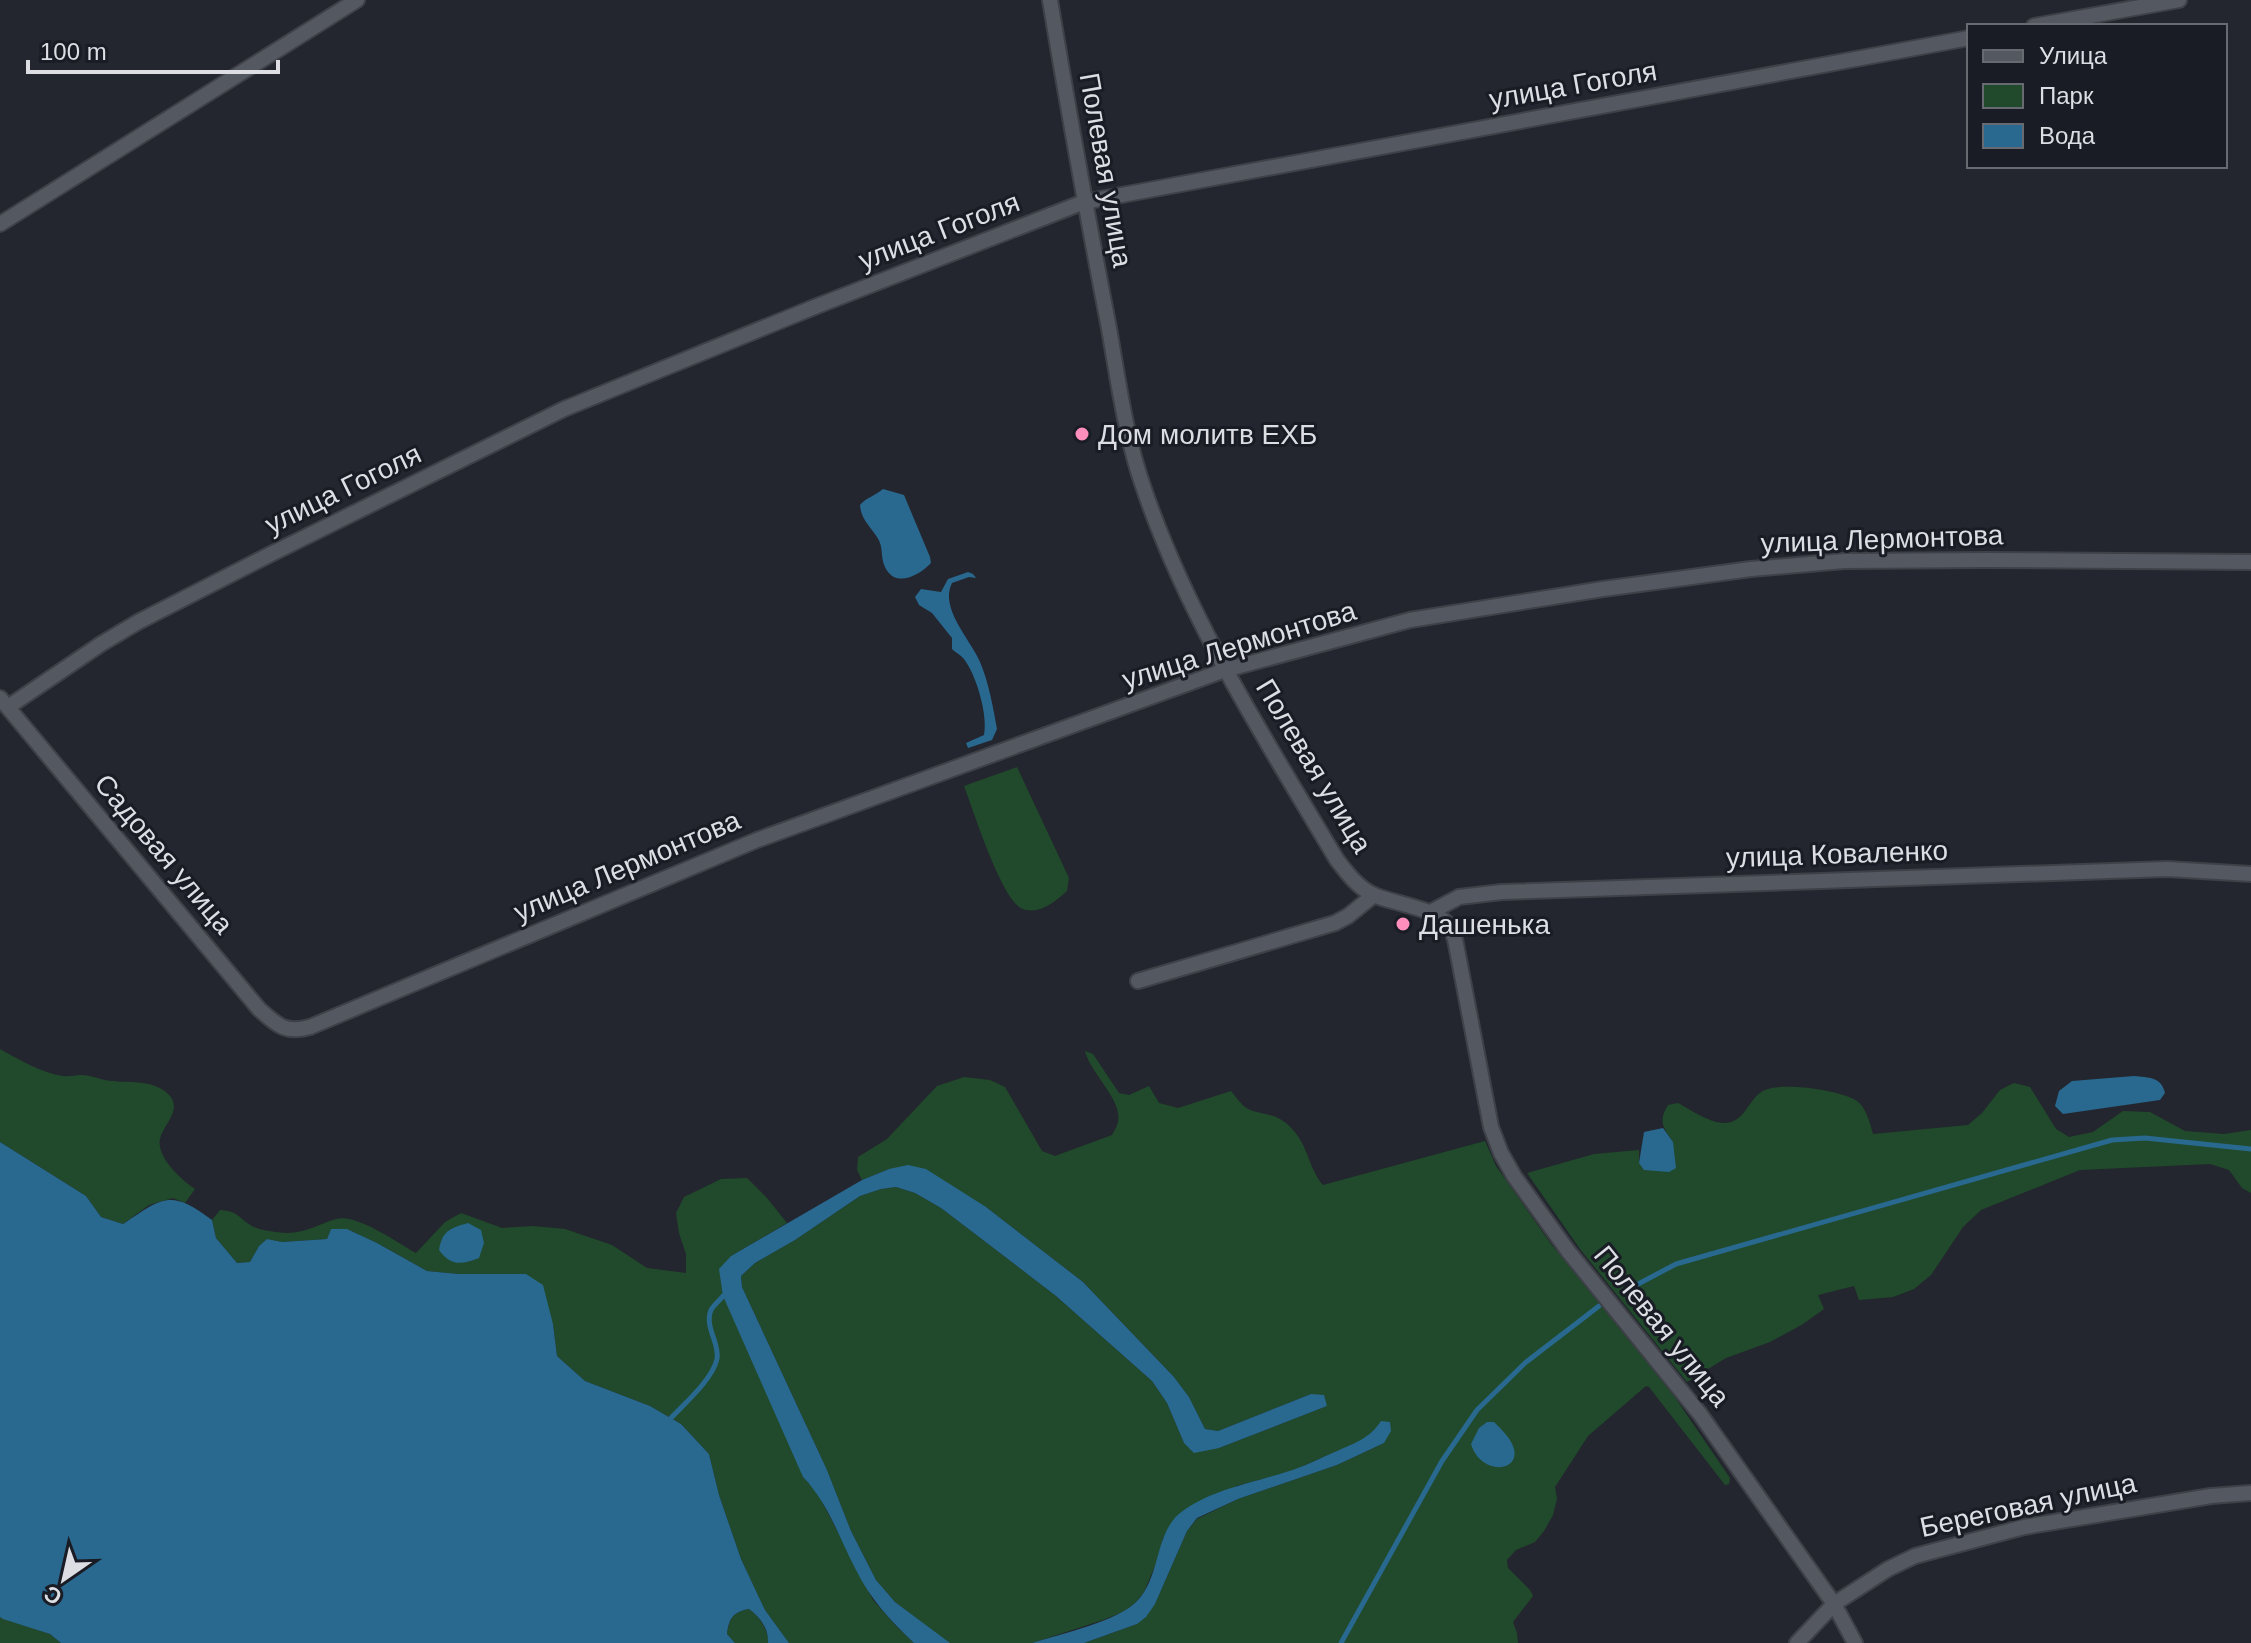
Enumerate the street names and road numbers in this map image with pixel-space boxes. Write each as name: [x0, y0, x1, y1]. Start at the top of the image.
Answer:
street label: улица Гоголя: [1487, 55, 1659, 115]
street label: Полевая улица: [1074, 70, 1138, 270]
street label: улица Гоголя: [854, 186, 1024, 276]
street label: улица Гоголя: [260, 438, 426, 540]
street label: улица Лермонтова: [1760, 519, 2004, 559]
street label: улица Лермонтова: [1118, 595, 1360, 695]
street label: Полевая улица: [1250, 674, 1378, 859]
street label: Садовая улица: [88, 768, 240, 940]
street label: улица Лермонтова: [509, 804, 745, 928]
street label: улица Коваленко: [1725, 835, 1949, 873]
street label: Полевая улица: [1588, 1240, 1736, 1413]
street label: Береговая улица: [1917, 1467, 2139, 1543]

